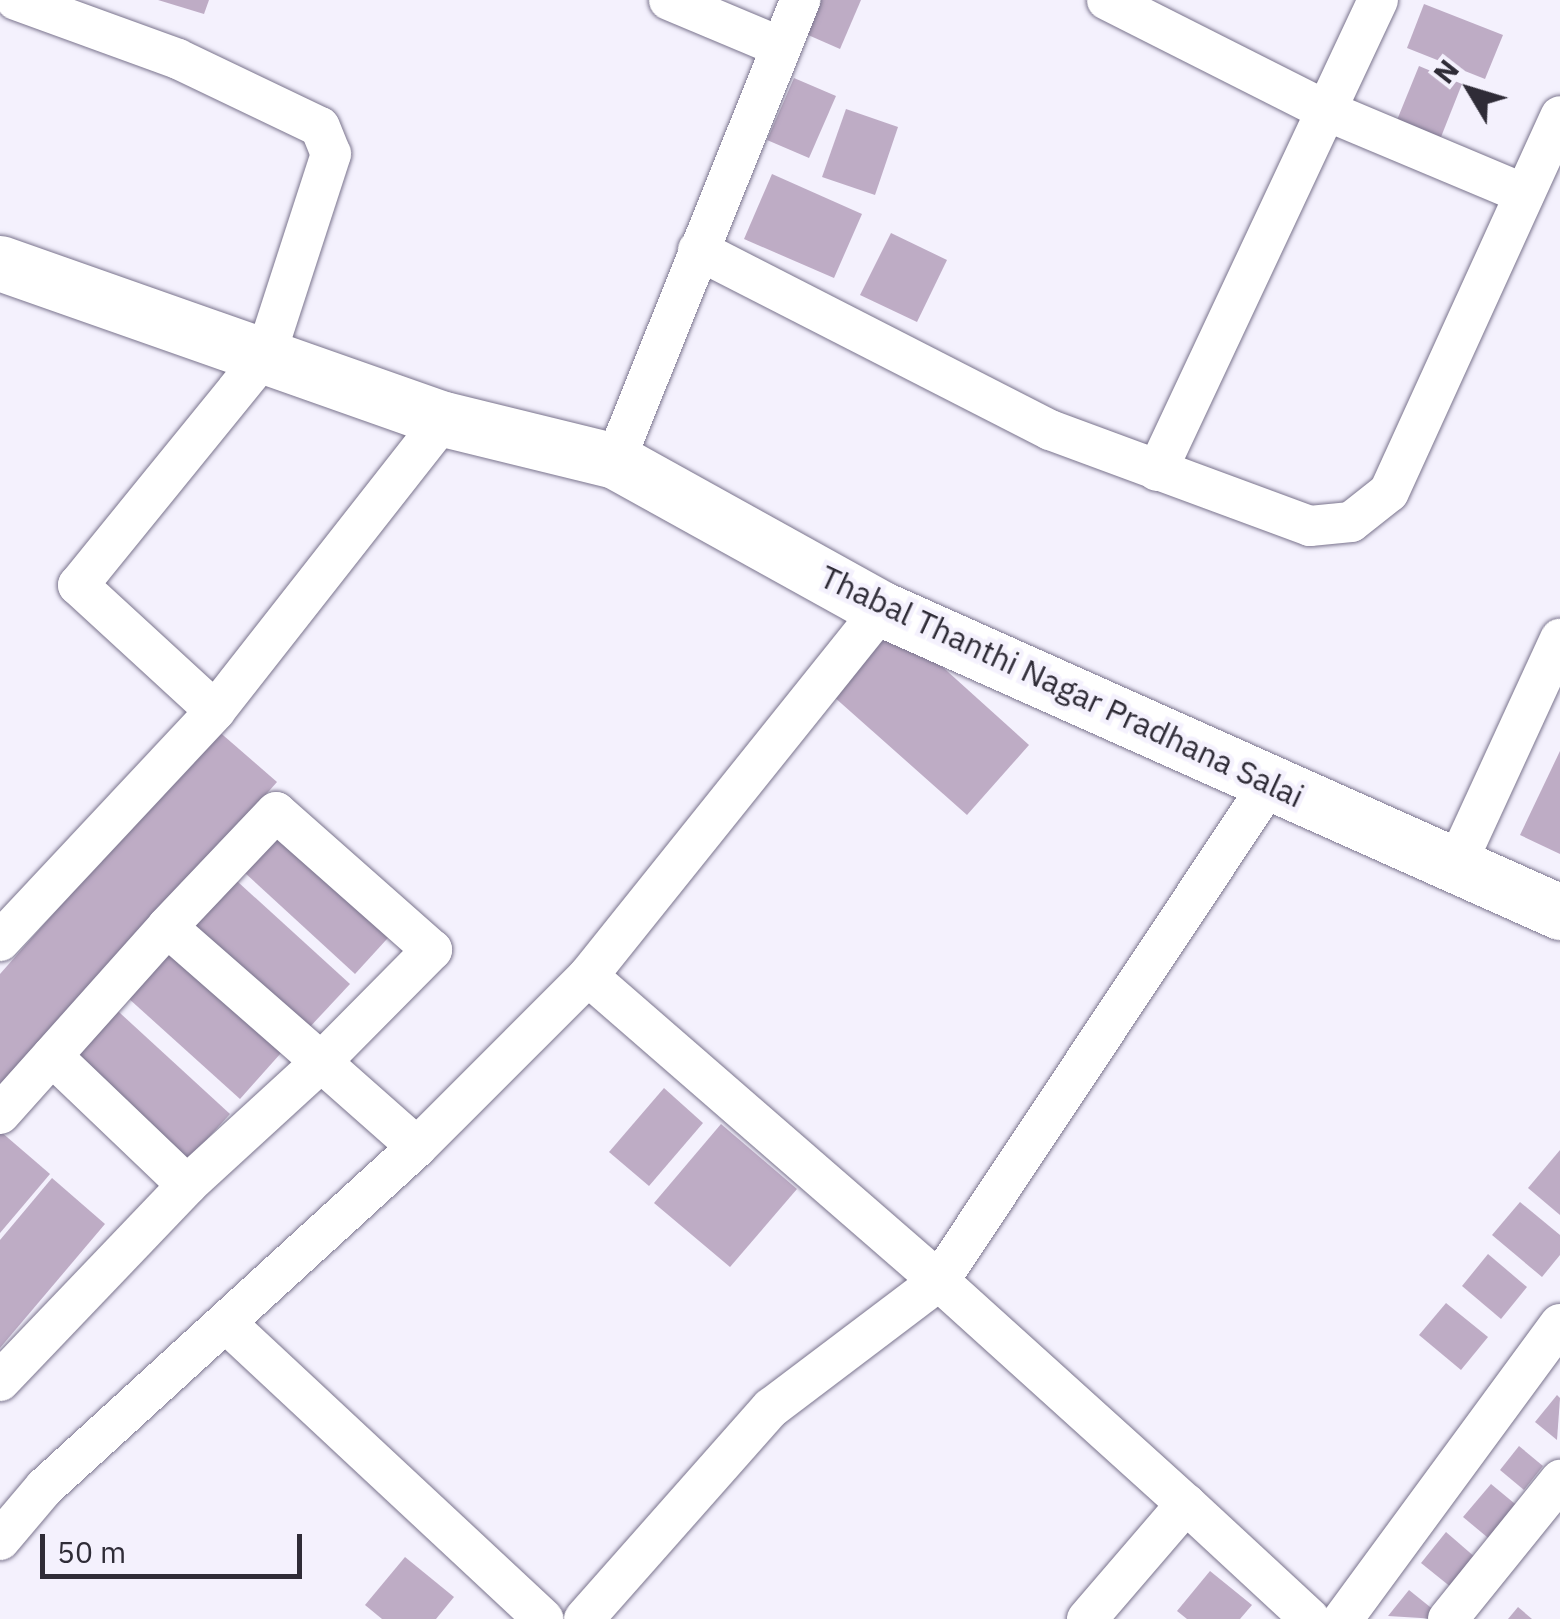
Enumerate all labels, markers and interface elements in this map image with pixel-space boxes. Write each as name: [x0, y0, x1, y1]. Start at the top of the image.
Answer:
north arrow: [1420, 40, 1520, 140]
text: N: [1425, 52, 1467, 91]
street label: Thabal Thanthi Nagar Pradhana Salai: [814, 557, 1310, 815]
scale bar: [45, 1514, 308, 1576]
text: 50 m: [57, 1532, 126, 1571]

